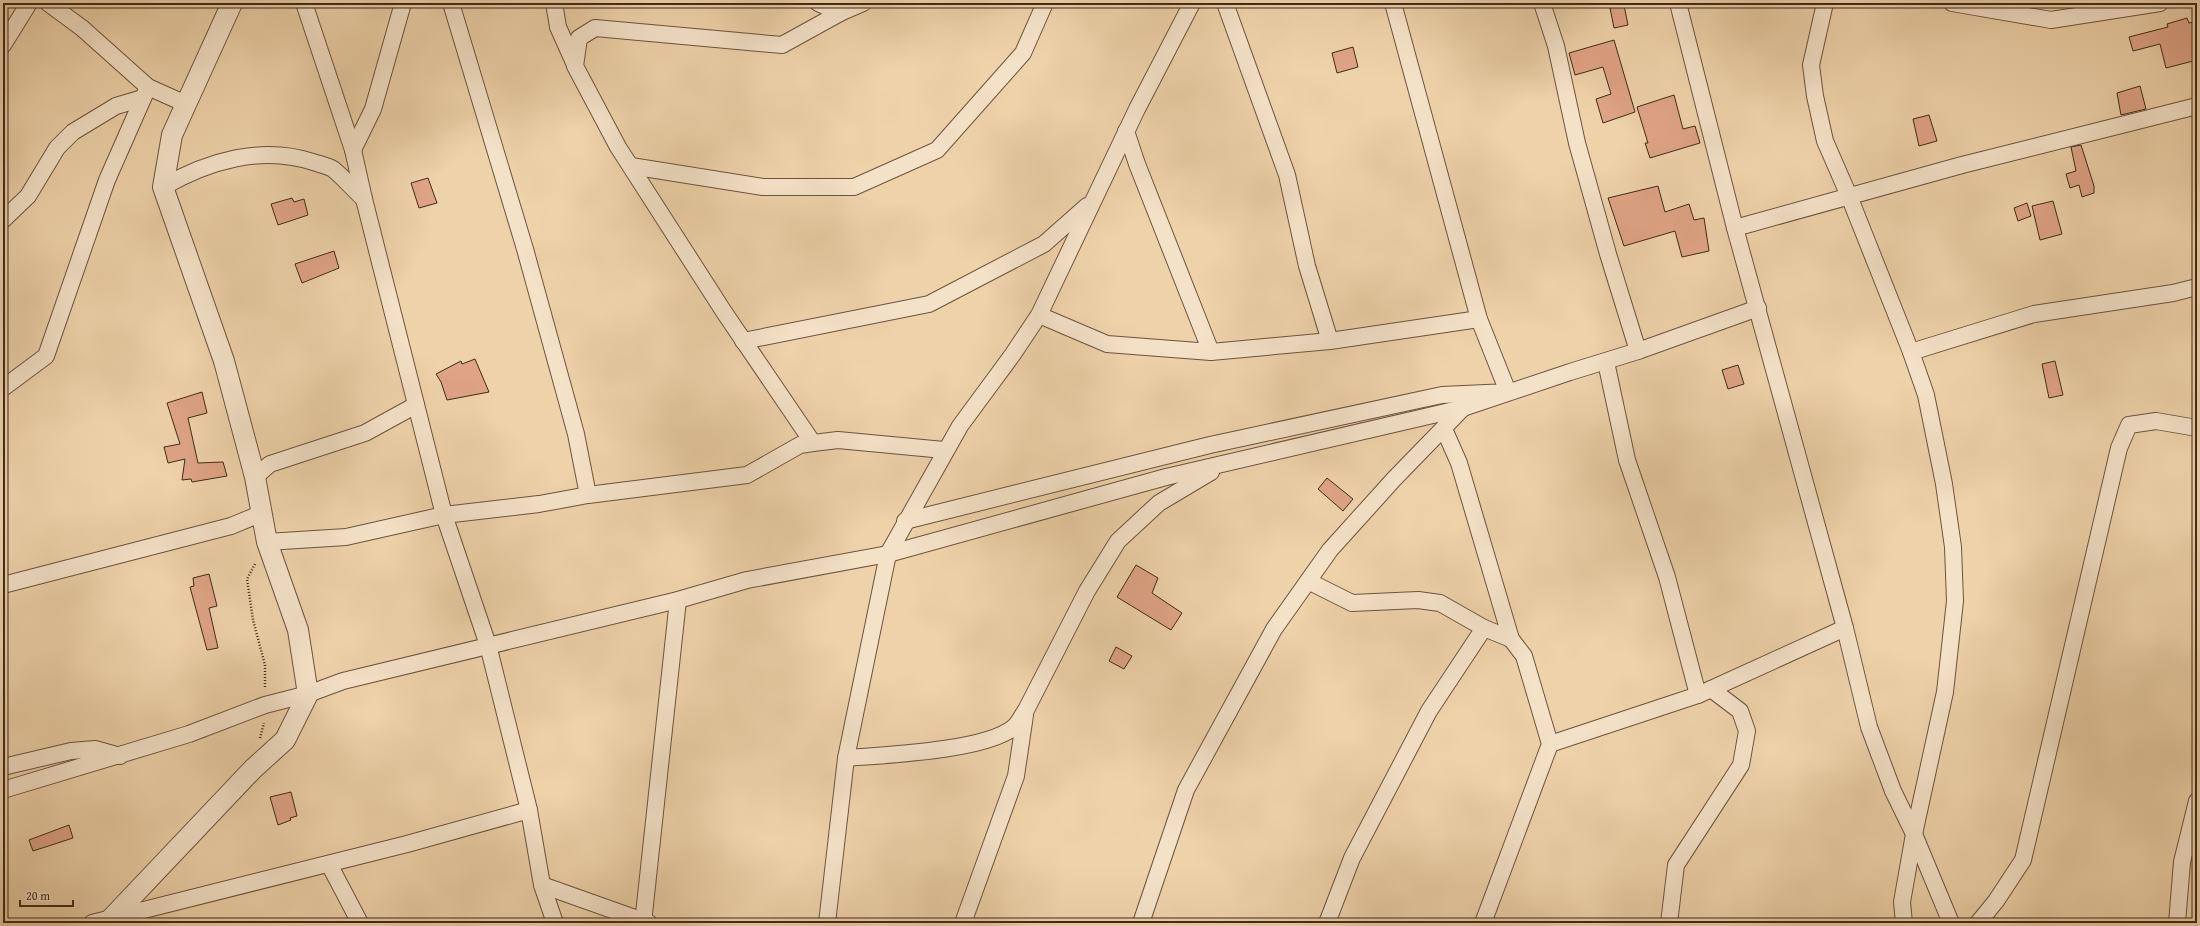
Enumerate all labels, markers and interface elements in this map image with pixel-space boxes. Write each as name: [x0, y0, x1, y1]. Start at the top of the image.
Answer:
scale bar: [20, 882, 73, 908]
text: 20 m: [26, 887, 50, 904]

